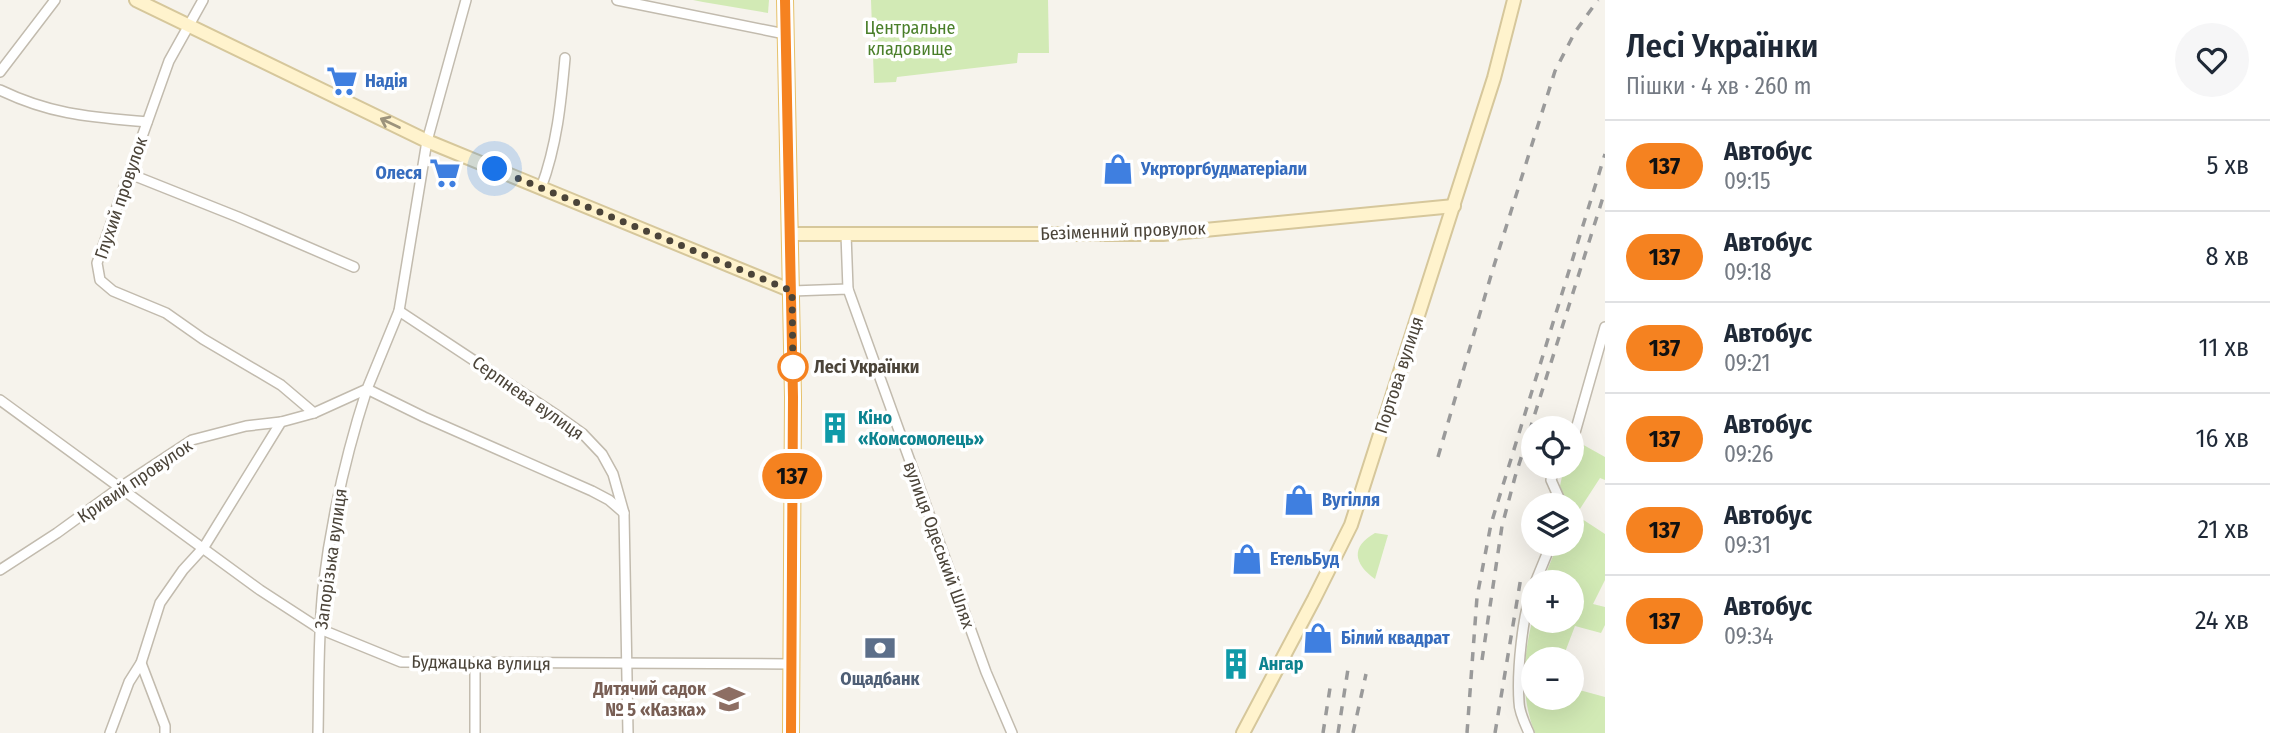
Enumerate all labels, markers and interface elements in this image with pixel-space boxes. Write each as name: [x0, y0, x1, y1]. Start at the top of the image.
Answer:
park label: Центральне кладовище: [865, 17, 956, 60]
button: heart: [2175, 23, 2249, 97]
text: Лесі Українки: [1626, 26, 1818, 66]
supermarket icon: Надія: [325, 64, 359, 98]
place label: Надія: [365, 70, 408, 92]
text: Пішки · 4 хв · 260 m: [1626, 72, 1811, 100]
one-way arrow: [380, 115, 401, 129]
street label: Глухий провулок: [90, 134, 152, 262]
text: Автобус: [1724, 136, 1812, 167]
text: 5 хв: [2206, 150, 2249, 181]
your location: [477, 151, 512, 186]
shop icon: Укрторгбудматеріали: [1101, 152, 1135, 186]
text: 137: [1649, 152, 1680, 180]
supermarket icon: Олеся: [428, 156, 462, 190]
place label: Укрторгбудматеріали: [1140, 158, 1307, 180]
place label: Олеся: [376, 162, 422, 184]
text: 09:15: [1724, 167, 1770, 195]
street label: Безіменний провулок: [1040, 217, 1207, 245]
text: Автобус: [1724, 227, 1812, 258]
text: 8 хв: [2205, 241, 2249, 272]
text: 137: [1649, 243, 1680, 271]
text: 09:18: [1724, 258, 1771, 286]
street label: Портова вулиця: [1370, 314, 1428, 436]
text: Автобус: [1724, 318, 1812, 349]
text: 11 хв: [2199, 332, 2249, 363]
text: 137: [1649, 334, 1680, 362]
text: 09:21: [1724, 349, 1770, 377]
street label: Серпнева вулиця: [468, 351, 588, 445]
marker: Лесі Українки: [778, 352, 808, 382]
place label: Лесі Українки: [814, 356, 919, 378]
place label: Кіно «Комсомолець»: [858, 407, 984, 450]
text: Автобус: [1724, 409, 1812, 440]
building icon: Кіно «Комсомолець»: [818, 411, 852, 445]
map controls: [1521, 416, 1584, 710]
button: locate: [1521, 416, 1584, 479]
text: 16 хв: [2195, 423, 2249, 454]
text: 137: [1649, 425, 1680, 453]
street label: Кривий провулок: [73, 434, 197, 528]
text: 09:26: [1724, 440, 1773, 468]
line badge: 137: [752, 453, 832, 499]
street label: вулиця Одеський Шлях: [899, 458, 980, 632]
text: 137: [776, 462, 808, 490]
shop icon: Вугілля: [1282, 483, 1316, 517]
street label: Запорізька вулиця: [310, 487, 352, 631]
place label: Вугілля: [1322, 489, 1380, 511]
button: layers: [1521, 493, 1584, 556]
text: Автобус: [1724, 500, 1812, 531]
text: 21 хв: [2197, 514, 2249, 545]
text: 137: [1649, 516, 1680, 544]
text: 09:31: [1724, 531, 1771, 559]
shop icon: ЕтельБуд: [1230, 542, 1264, 576]
place label: ЕтельБуд: [1270, 548, 1339, 570]
button: +: [1521, 570, 1584, 633]
text: Автобус: [1724, 591, 1812, 622]
text: 24 хв: [2195, 605, 2249, 636]
text: 137: [1649, 607, 1680, 635]
shop icon: Білий квадрат: [1301, 621, 1335, 655]
text: 09:34: [1724, 622, 1773, 650]
place label: Білий квадрат: [1341, 627, 1450, 649]
bank icon: Ощадбанк: [863, 631, 897, 665]
building icon: Ангар: [1219, 647, 1253, 681]
button: −: [1521, 647, 1584, 710]
street label: Буджацька вулиця: [411, 651, 551, 675]
place label: Ангар: [1258, 653, 1304, 675]
place label: Ощадбанк: [840, 668, 921, 690]
place label: Дитячий садок № 5 «Казка»: [592, 678, 707, 721]
school or university icon: Дитячий садок № 5 «Казка»: [712, 682, 746, 716]

